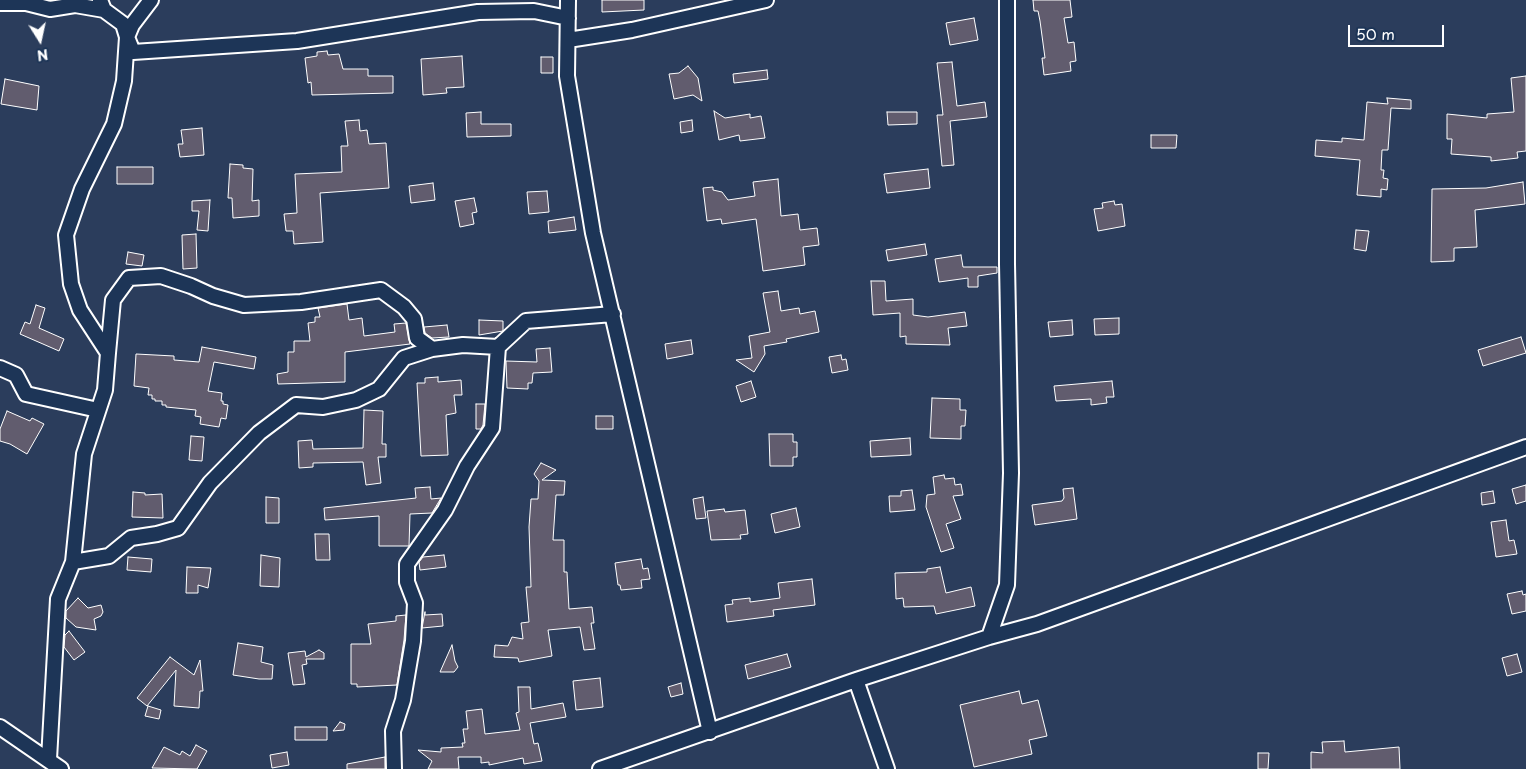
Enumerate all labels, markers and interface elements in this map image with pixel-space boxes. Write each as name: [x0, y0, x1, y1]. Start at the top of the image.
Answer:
north arrow: [15, 15, 65, 65]
scale bar: [1351, 15, 1447, 47]
text: 50 m: [1356, 22, 1395, 45]
text: N: [35, 44, 50, 67]

